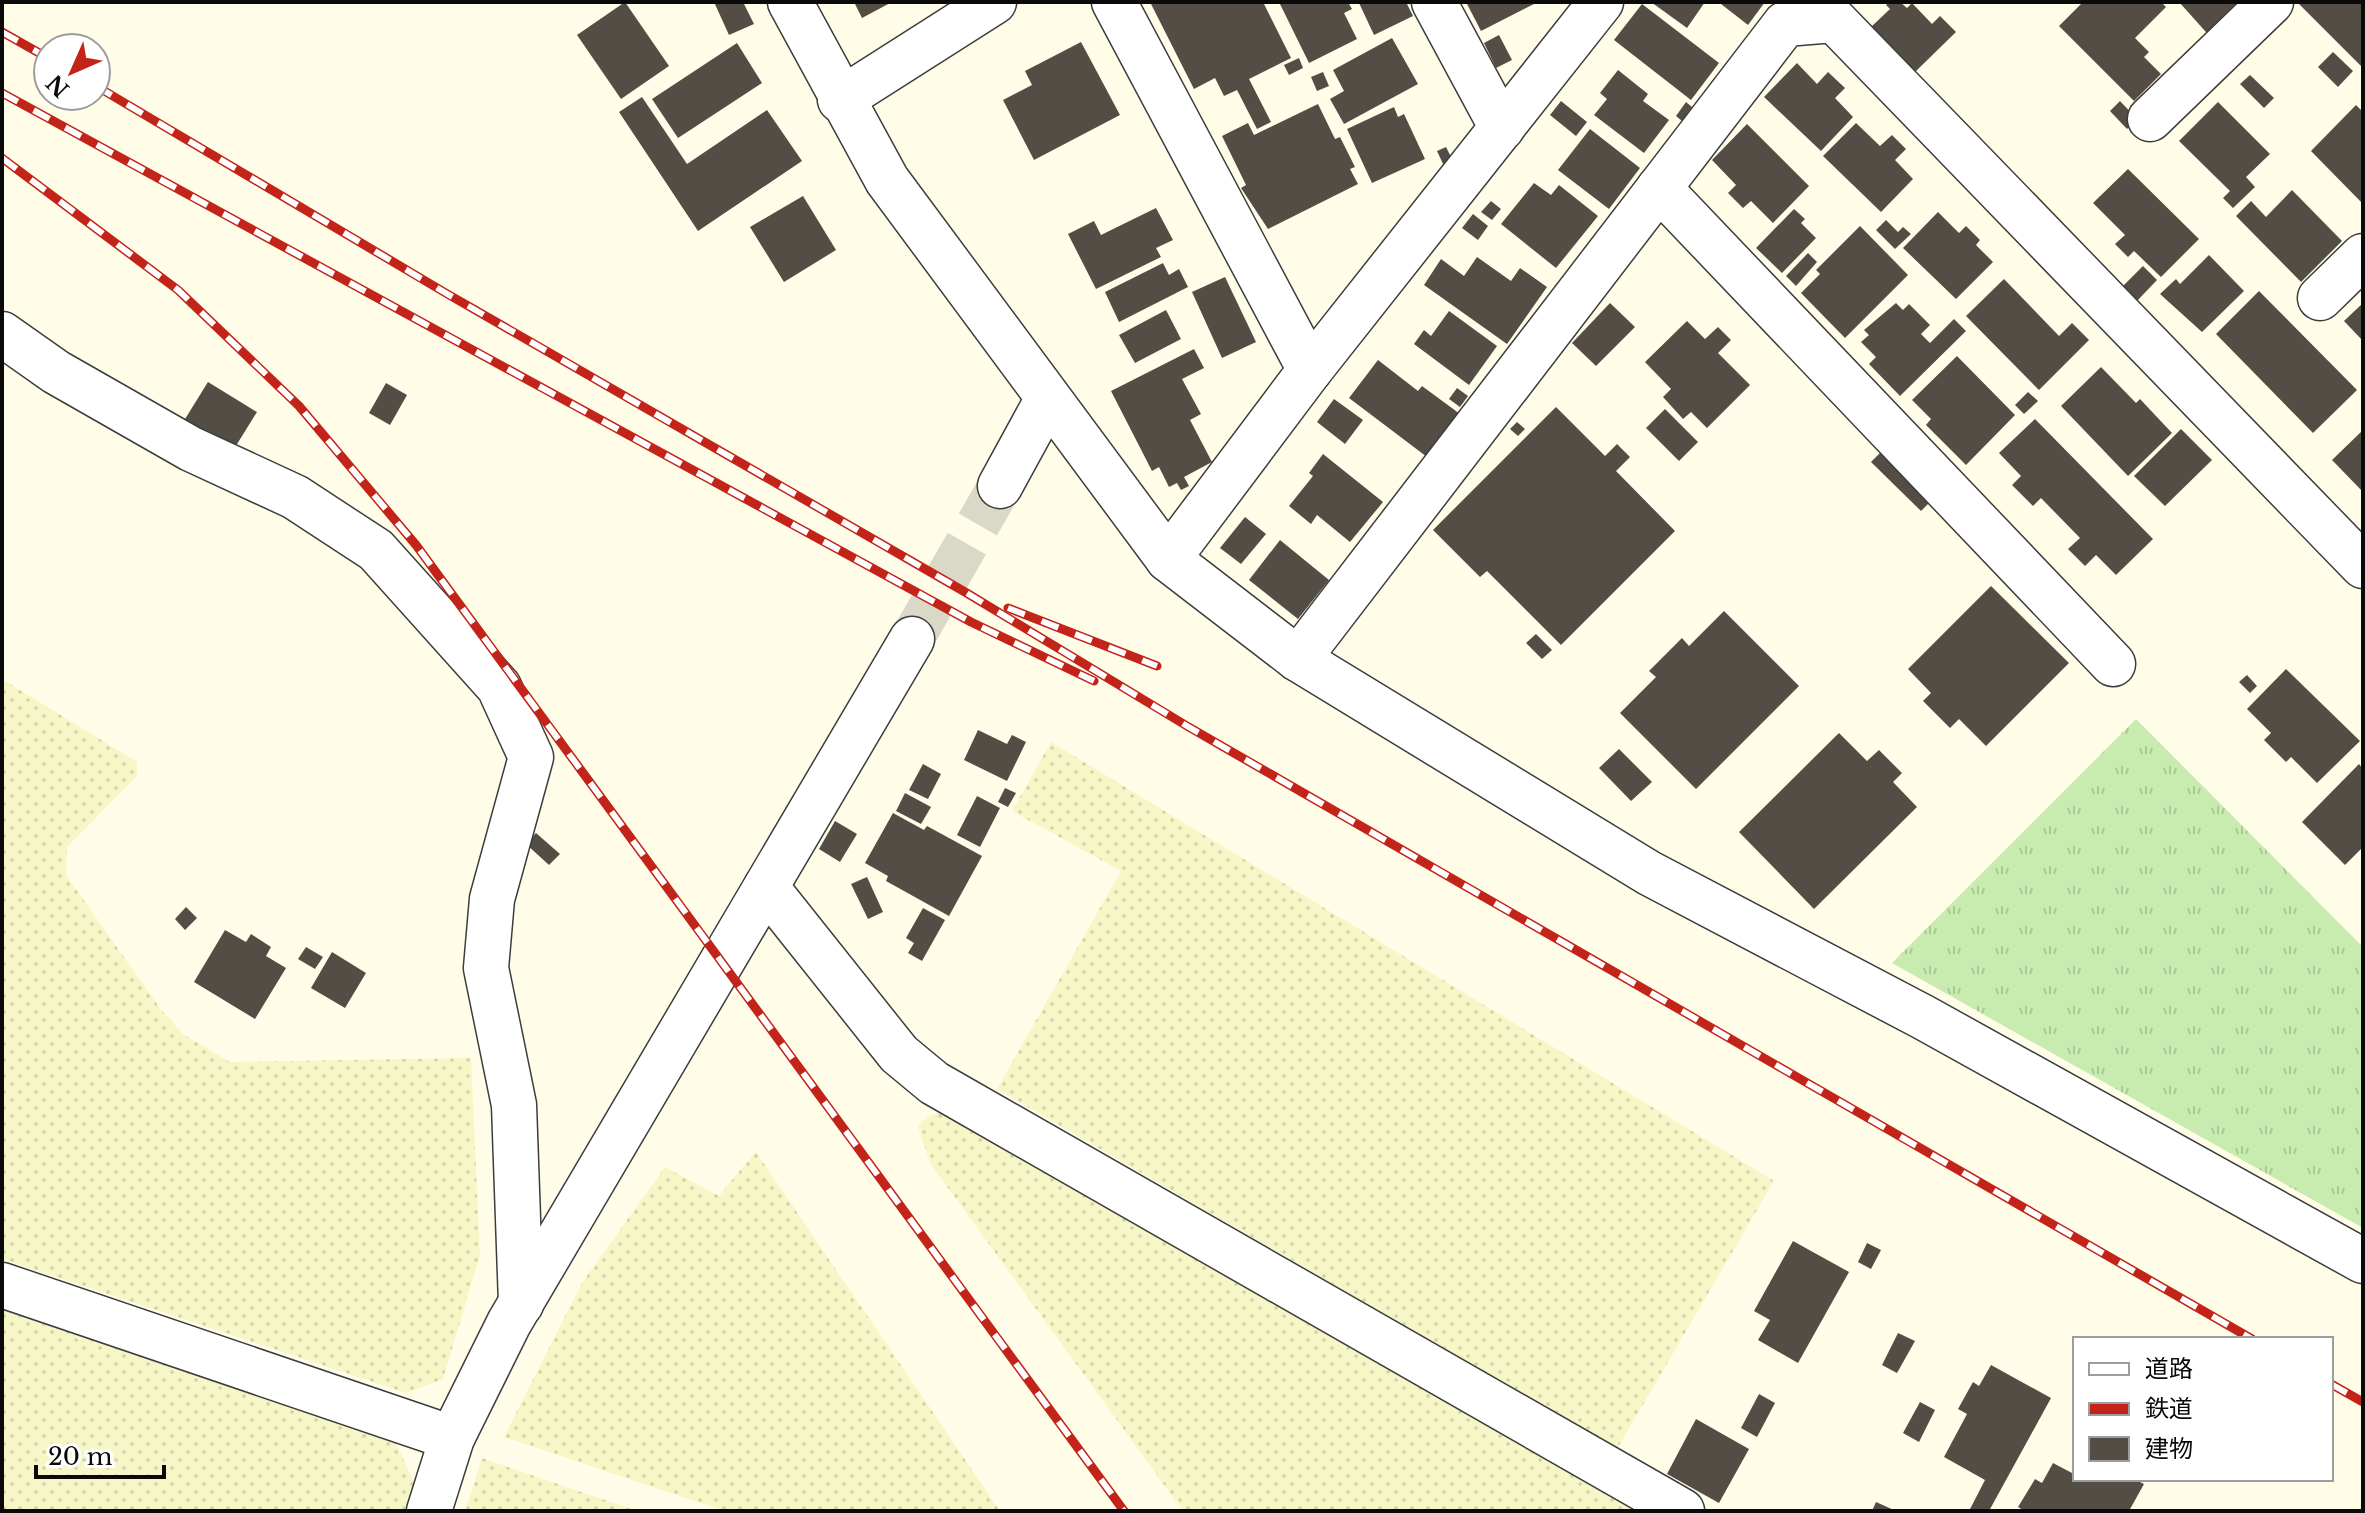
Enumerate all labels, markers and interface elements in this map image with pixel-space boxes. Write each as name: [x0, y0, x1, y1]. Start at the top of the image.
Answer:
north arrow: [32, 32, 112, 112]
text: N: [41, 69, 75, 103]
legend: [2073, 1337, 2333, 1481]
text: 道路: [2145, 1354, 2193, 1383]
text: 鉄道: [2145, 1394, 2193, 1423]
scale bar: [36, 1429, 164, 1479]
text: 建物: [2145, 1434, 2193, 1463]
text: 20 m: [48, 1442, 113, 1471]

